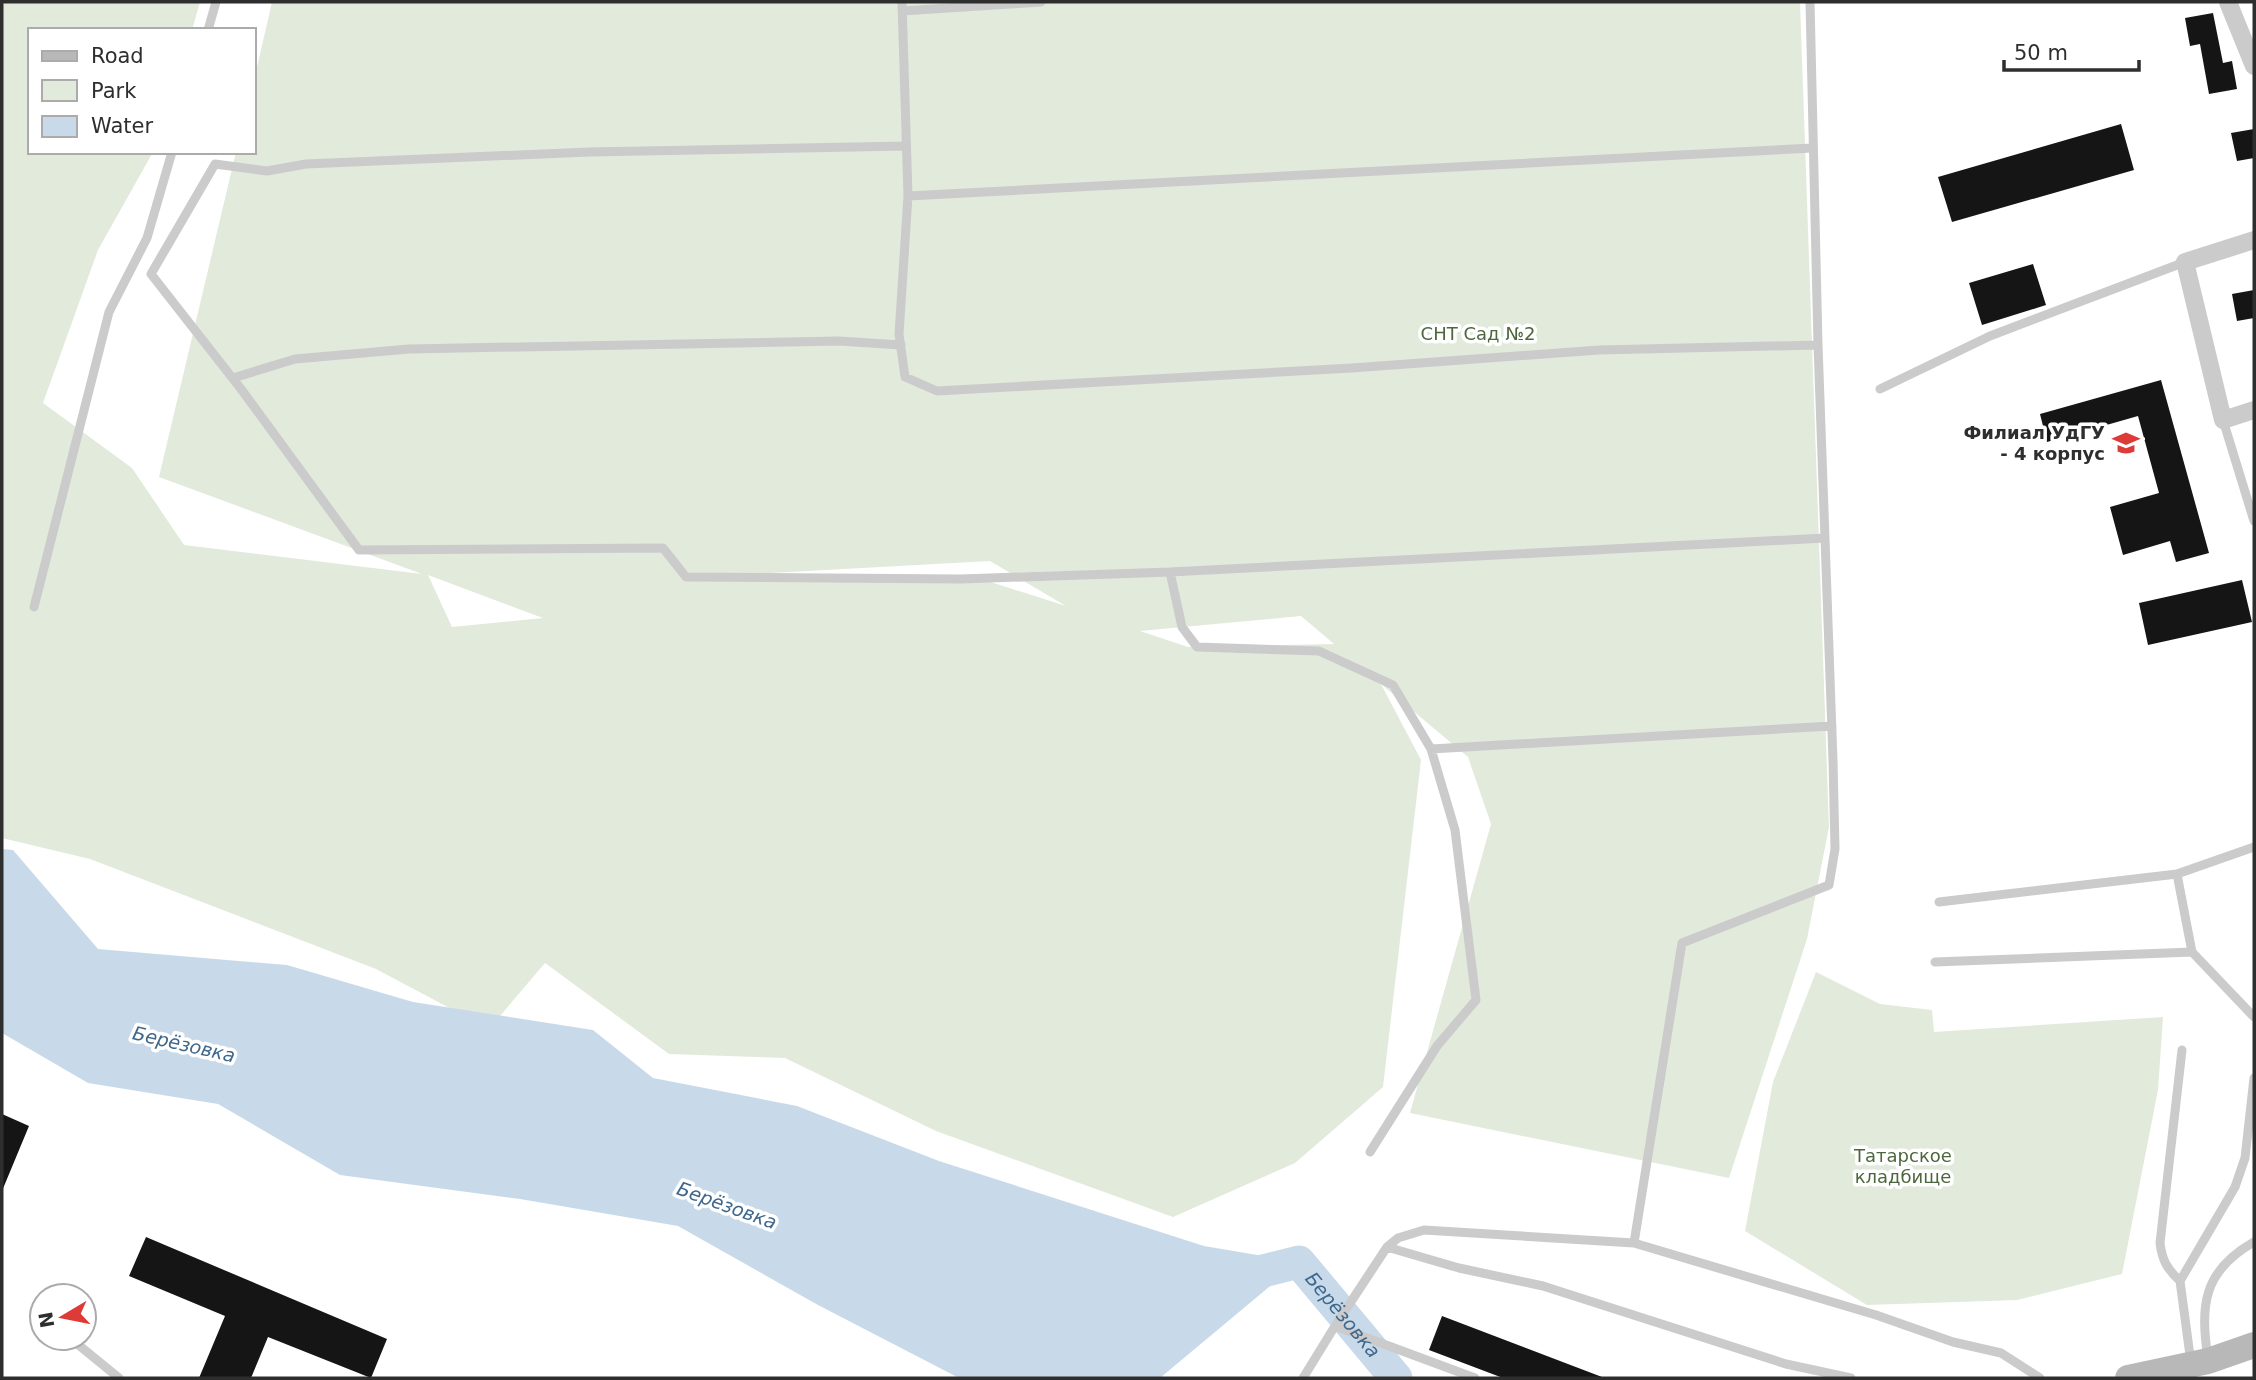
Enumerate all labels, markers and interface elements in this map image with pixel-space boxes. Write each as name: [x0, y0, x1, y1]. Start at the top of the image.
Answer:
legend: [28, 28, 256, 154]
scale bar: [2004, 28, 2139, 72]
text: 50 m: [2014, 41, 2068, 65]
text: Road: [91, 44, 144, 68]
text: Park: [91, 79, 137, 103]
text: Water: [91, 114, 153, 138]
park label: СНТ Сад №2: [1421, 323, 1535, 344]
place label: Филиал УдГУ - 4 корпус: [1963, 422, 2105, 464]
school or university icon: Филиал УдГУ - 4 корпус: [2111, 428, 2141, 458]
water label: Берёзовка: [131, 1022, 237, 1066]
park label: Татарское кладбище: [1853, 1145, 1952, 1187]
water label: Берёзовка: [674, 1177, 780, 1233]
water label: Берёзовка: [1301, 1267, 1385, 1362]
north arrow: [28, 1282, 98, 1352]
text: N: [34, 1310, 58, 1330]

